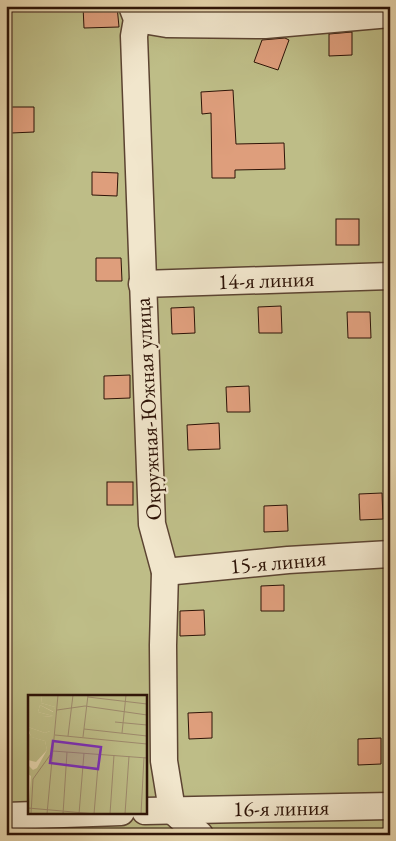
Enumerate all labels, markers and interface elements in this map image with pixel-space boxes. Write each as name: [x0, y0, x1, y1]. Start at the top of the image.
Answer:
street label: 14-я линия: [217, 264, 315, 296]
street label: Окружная-Южная улица: [128, 297, 168, 521]
street label: 15-я линия: [229, 543, 327, 581]
inset map: [28, 695, 146, 814]
street label: 16-я линия: [233, 793, 330, 823]

